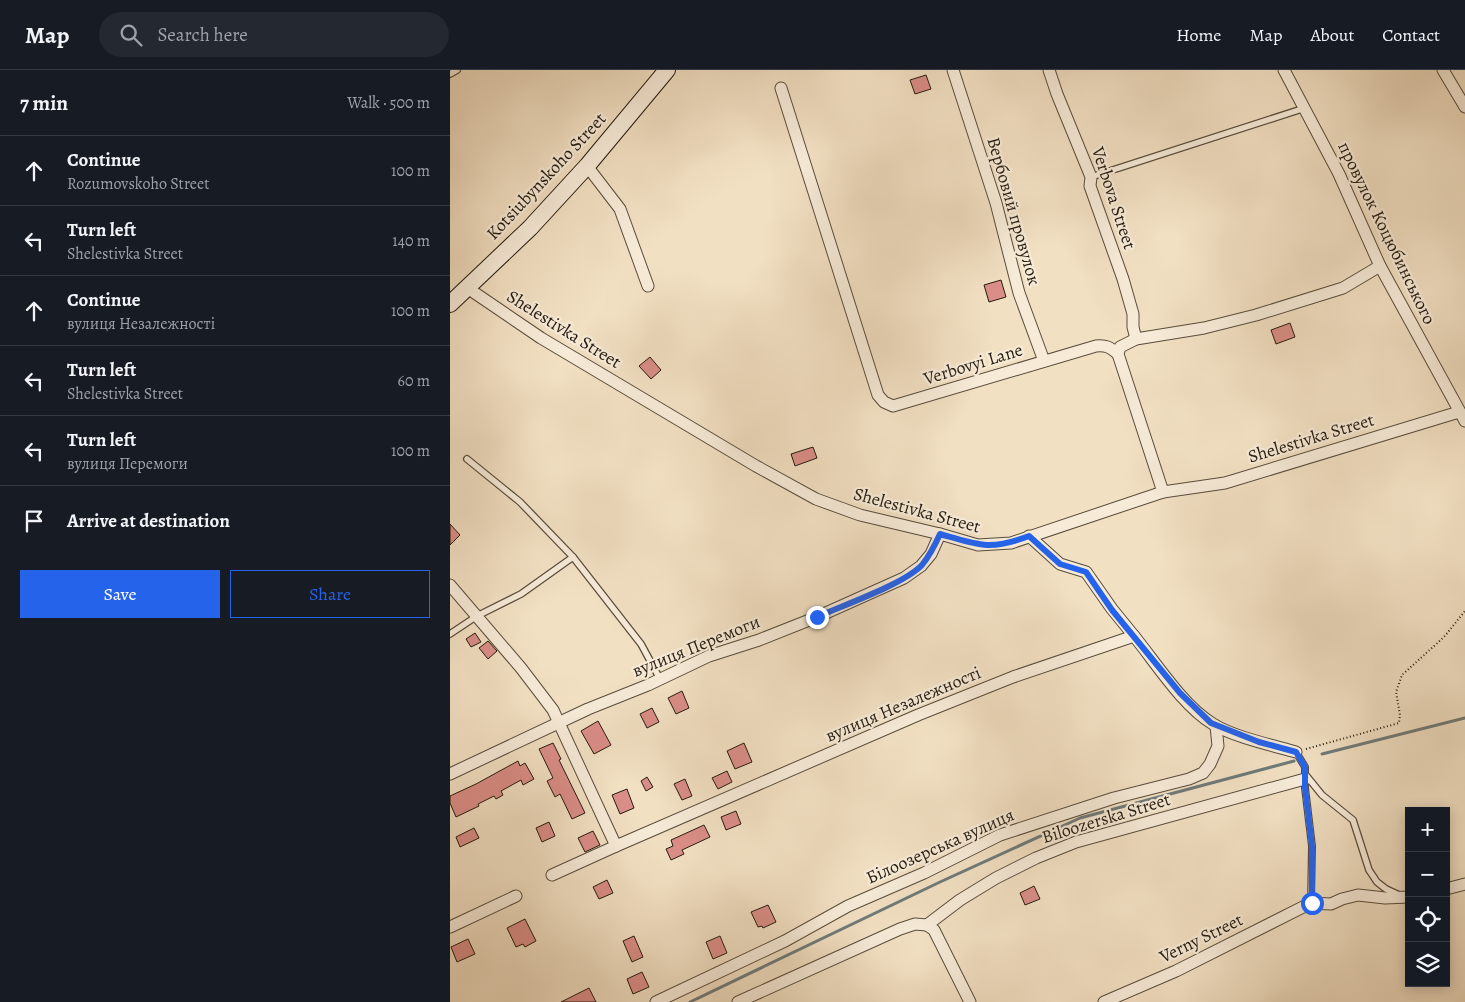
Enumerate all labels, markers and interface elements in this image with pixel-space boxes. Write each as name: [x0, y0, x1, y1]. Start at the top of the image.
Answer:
search box: [99, 12, 449, 57]
text: Map: [25, 19, 69, 51]
icon: search: [117, 21, 145, 49]
text: Search here: [157, 22, 248, 48]
text: Home: [1176, 23, 1221, 47]
text: Map: [1249, 23, 1282, 47]
text: About: [1310, 23, 1354, 47]
text: Contact: [1382, 23, 1440, 47]
text: 7 min: [20, 89, 68, 117]
text: Walk · 500 m: [347, 92, 430, 114]
street label: Kotsiubynskoho Street: [481, 107, 611, 245]
street label: Вербовий провулок: [981, 134, 1047, 288]
street label: провулок Коцюбинського: [1332, 138, 1442, 328]
street label: Verbova Street: [1086, 143, 1142, 252]
text: Continue: [67, 147, 141, 173]
icon: ahead: [20, 157, 48, 185]
text: 100 m: [391, 160, 430, 182]
text: Rozumovskoho Street: [67, 173, 209, 195]
text: Turn left: [67, 217, 136, 243]
icon: left: [20, 227, 48, 255]
text: 140 m: [392, 230, 430, 252]
text: Shelestivka Street: [67, 243, 183, 265]
street label: Shelestivka Street: [502, 284, 626, 374]
text: Continue: [67, 287, 141, 313]
icon: ahead: [20, 297, 48, 325]
text: 100 m: [391, 300, 430, 322]
text: вулиця Незалежності: [67, 313, 215, 335]
street label: Verbovyi Lane: [920, 338, 1026, 391]
text: Turn left: [67, 357, 136, 383]
icon: left: [20, 367, 48, 395]
text: 60 m: [398, 370, 430, 392]
text: Shelestivka Street: [67, 383, 183, 405]
street label: Shelestivka Street: [1245, 407, 1377, 469]
text: Turn left: [67, 427, 136, 453]
icon: left: [20, 437, 48, 465]
text: 100 m: [391, 440, 430, 462]
text: вулиця Перемоги: [67, 453, 188, 475]
street label: Shelestivka Street: [851, 482, 983, 539]
icon: arrive: [20, 507, 48, 535]
text: Arrive at destination: [67, 508, 230, 534]
button: Save: [20, 570, 220, 618]
button: Share: [230, 570, 430, 618]
route end: [806, 606, 829, 629]
street label: вулиця Перемоги: [628, 609, 764, 683]
street label: вулиця Незалежності: [822, 660, 984, 748]
street label: Biloozerska Street: [1039, 787, 1173, 849]
street label: Білоозерська вулиця: [862, 803, 1018, 889]
map controls: [1405, 807, 1450, 987]
button: +: [1405, 807, 1450, 852]
button: −: [1405, 852, 1450, 897]
route start: [1301, 892, 1324, 915]
button: locate: [1405, 897, 1450, 942]
street label: Verny Street: [1154, 907, 1247, 969]
button: layers: [1405, 942, 1450, 987]

